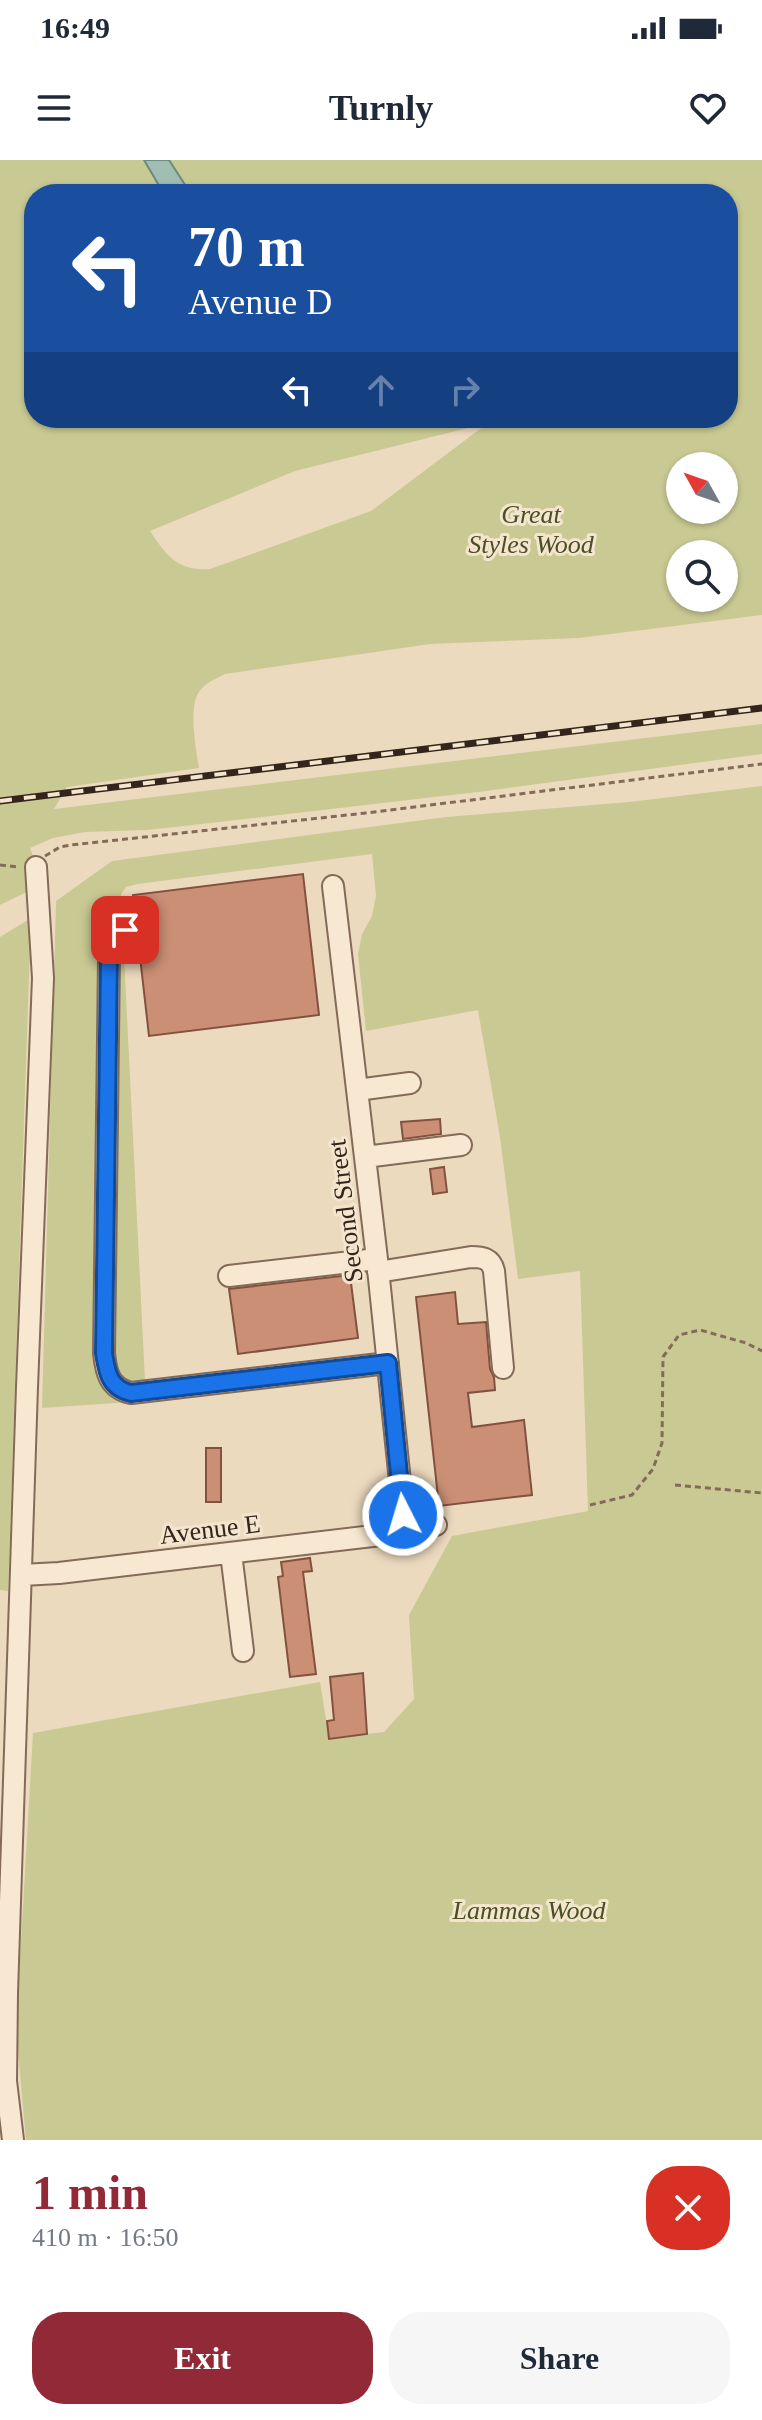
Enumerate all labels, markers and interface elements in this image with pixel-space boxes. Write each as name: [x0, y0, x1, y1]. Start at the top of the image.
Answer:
text: 16:49: [40, 11, 110, 44]
icon: menu: [32, 86, 76, 130]
icon: heart: [686, 86, 730, 130]
text: Turnly: [329, 88, 433, 128]
icon: left: [56, 216, 160, 320]
text: 70 m: [188, 216, 305, 278]
text: Avenue D: [188, 282, 332, 322]
icon: left: [275, 368, 319, 412]
icon: ahead: [359, 368, 403, 412]
icon: right: [443, 368, 487, 412]
north arrow: [666, 452, 738, 524]
map controls: [666, 452, 738, 612]
park label: Great Styles Wood: [468, 500, 595, 559]
button: search: [666, 540, 738, 612]
pin: [91, 896, 159, 964]
icon: arrive: [103, 908, 147, 952]
street label: Second Street: [322, 1137, 369, 1284]
position arrow: [361, 1473, 445, 1557]
street label: Avenue E: [158, 1509, 262, 1550]
park label: Lammas Wood: [452, 1896, 606, 1925]
text: 1 min: [32, 2166, 148, 2219]
button: close: [646, 2166, 730, 2250]
text: 410 m · 16:50: [32, 2223, 179, 2252]
button: Exit: [32, 2312, 373, 2404]
button: Share: [389, 2312, 730, 2404]

